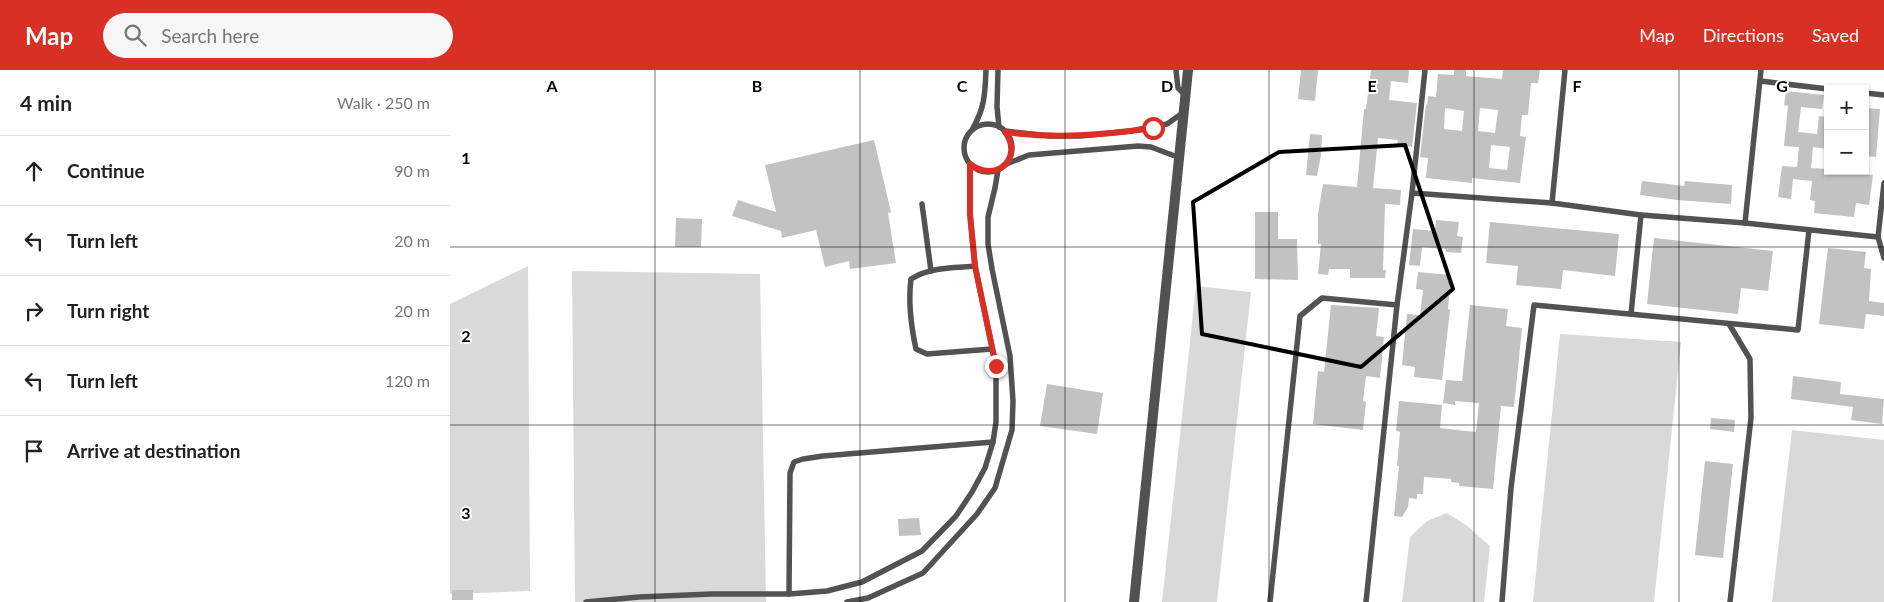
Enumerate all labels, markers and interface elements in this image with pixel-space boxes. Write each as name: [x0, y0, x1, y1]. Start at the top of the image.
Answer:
search box: [103, 13, 453, 58]
text: Map: [25, 21, 73, 50]
icon: search: [121, 21, 149, 49]
text: Search here: [161, 24, 259, 47]
text: Map: [1639, 24, 1675, 46]
text: Directions: [1703, 24, 1784, 46]
text: Saved: [1812, 24, 1859, 46]
text: A: [545, 76, 558, 95]
text: B: [752, 76, 762, 95]
text: C: [957, 76, 968, 95]
text: D: [1161, 76, 1173, 95]
text: E: [1367, 76, 1377, 95]
text: F: [1572, 76, 1582, 95]
text: G: [1776, 76, 1788, 95]
map controls: [1824, 85, 1869, 175]
button: +: [1824, 85, 1869, 130]
text: 4 min: [20, 90, 72, 115]
text: Walk · 250 m: [337, 93, 430, 112]
route start: [1142, 117, 1165, 140]
button: −: [1824, 130, 1869, 175]
text: 1: [461, 148, 471, 167]
icon: ahead: [20, 157, 48, 185]
text: Continue: [67, 159, 145, 182]
text: 90 m: [394, 161, 430, 180]
icon: left: [20, 227, 48, 255]
text: Turn left: [67, 229, 138, 252]
text: 20 m: [394, 231, 430, 250]
icon: right: [20, 297, 48, 325]
text: Turn right: [67, 299, 149, 322]
text: 20 m: [394, 301, 430, 320]
text: 2: [461, 326, 471, 345]
route end: [985, 355, 1008, 378]
icon: left: [20, 367, 48, 395]
text: Turn left: [67, 369, 138, 392]
text: 120 m: [385, 371, 430, 390]
icon: arrive: [20, 437, 48, 465]
text: Arrive at destination: [67, 439, 240, 462]
text: 3: [461, 503, 471, 522]

